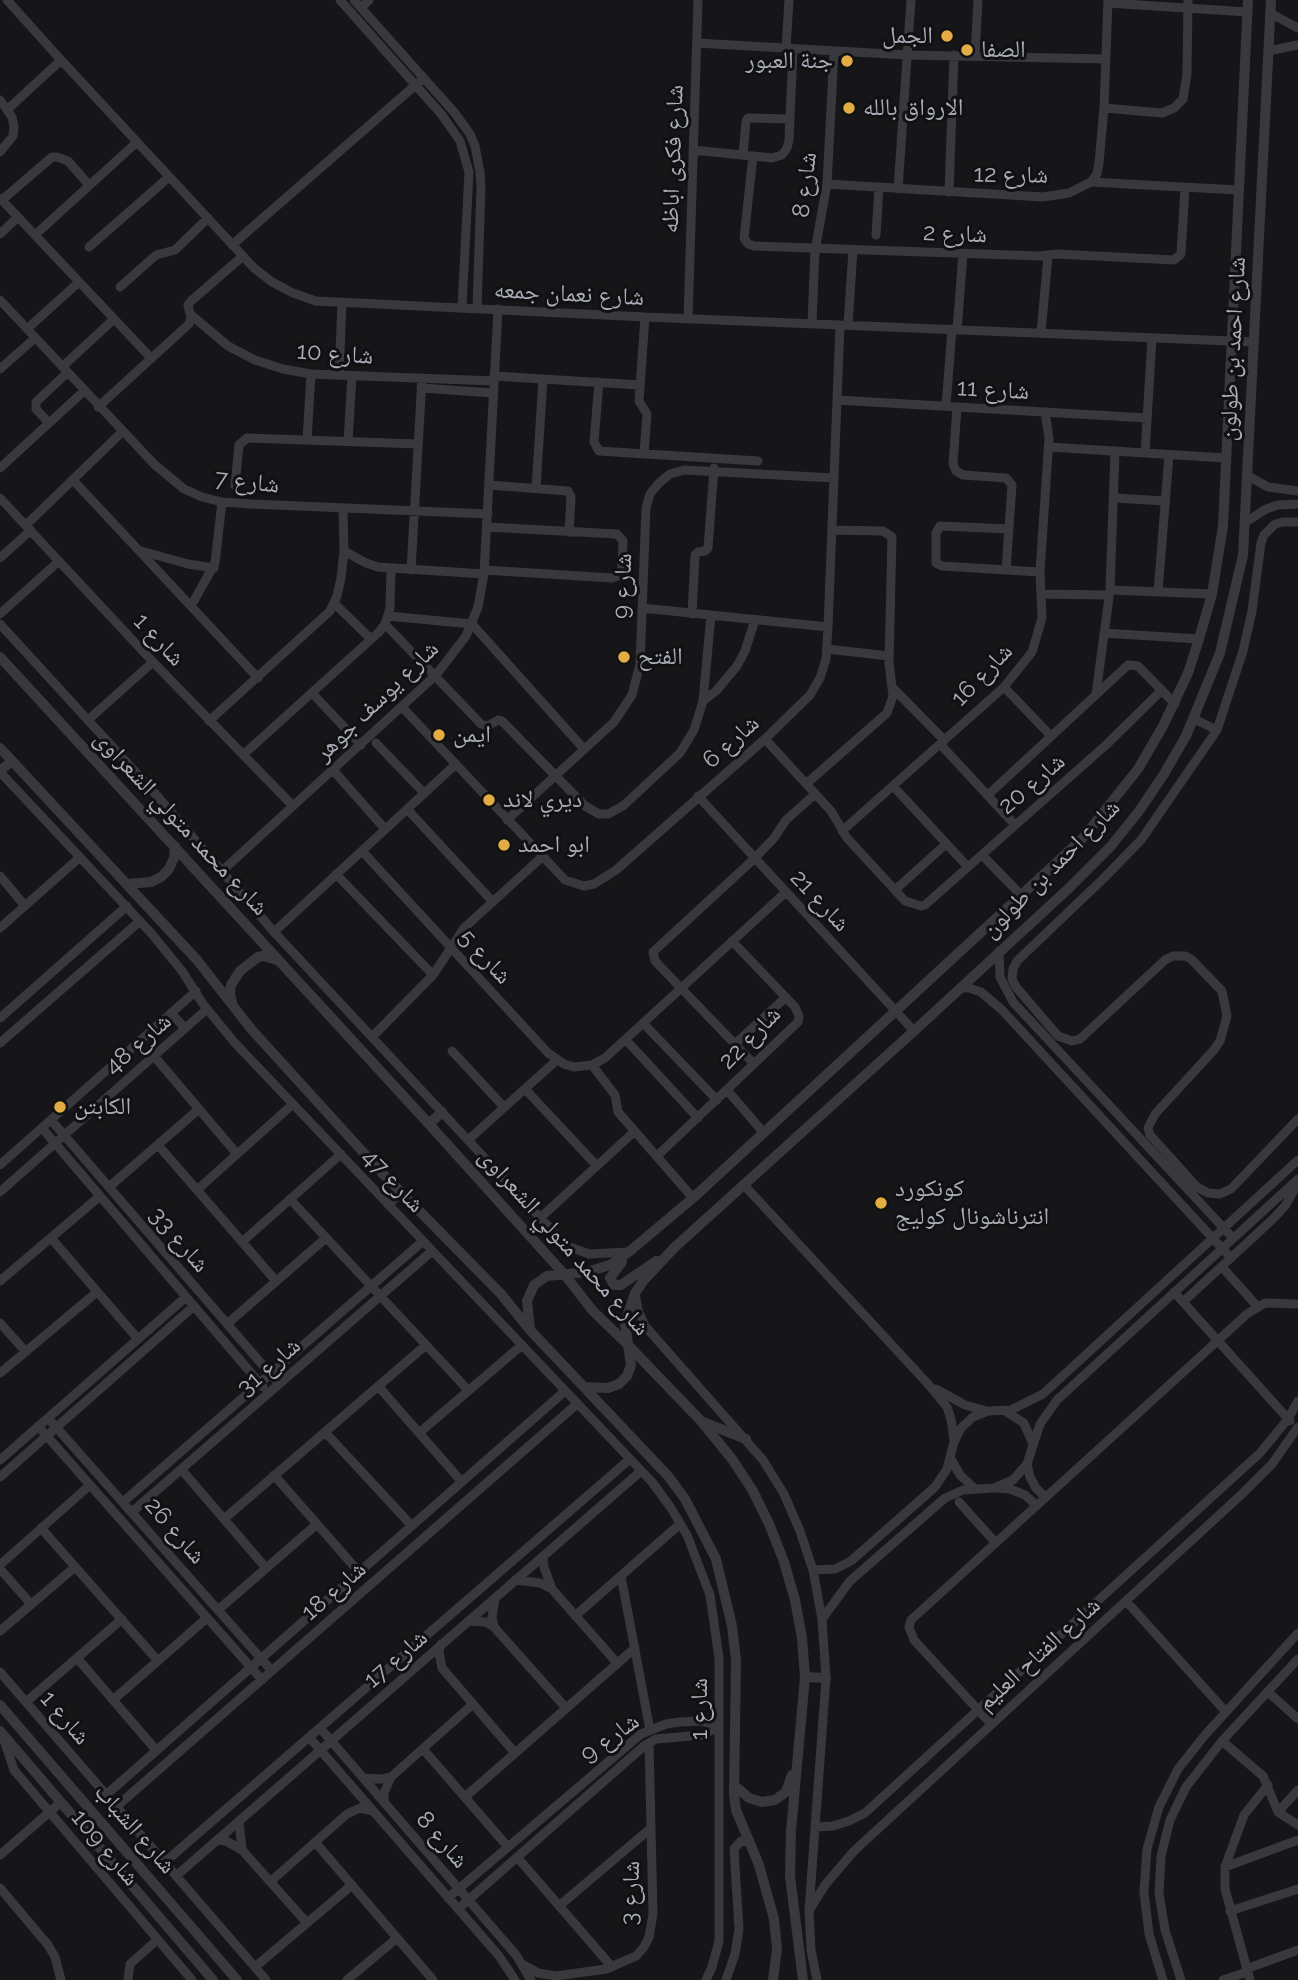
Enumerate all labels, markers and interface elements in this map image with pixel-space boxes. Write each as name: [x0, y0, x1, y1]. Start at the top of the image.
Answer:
place label: الجمل: [882, 22, 933, 50]
marker: الجمل: [939, 28, 955, 44]
place label: الصفا: [981, 36, 1026, 64]
marker: الصفا: [959, 42, 975, 58]
place label: جنة العبور: [746, 47, 833, 75]
marker: جنة العبور: [839, 53, 855, 69]
street label: شارع فكرى اباظه: [656, 84, 690, 234]
place label: الارواق بالله: [863, 94, 963, 122]
marker: الارواق بالله: [841, 100, 857, 116]
street label: شارع 8: [787, 151, 823, 219]
street label: شارع 12: [973, 160, 1049, 190]
street label: شارع 2: [922, 218, 988, 250]
street label: شارع احمد بن طولون: [1214, 256, 1252, 442]
street label: شارع نعمان جمعه: [493, 276, 645, 312]
street label: شارع 10: [296, 337, 374, 371]
street label: شارع 11: [956, 374, 1030, 406]
street label: شارع 7: [213, 464, 281, 500]
street label: شارع 9: [607, 553, 639, 619]
street label: شارع 1: [127, 608, 191, 672]
street label: شارع يوسف جوهر: [309, 635, 445, 767]
street label: شارع 16: [945, 637, 1019, 713]
place label: الفتح: [638, 643, 683, 671]
marker: الفتح: [616, 649, 632, 665]
street label: شارع 6: [697, 709, 765, 775]
place label: ايمن: [453, 721, 491, 749]
street label: شارع محمد متولي الشعراوى: [88, 724, 274, 922]
marker: ايمن: [431, 727, 447, 743]
street label: شارع 20: [993, 747, 1071, 821]
place label: ديري لاند: [503, 786, 582, 814]
marker: ديري لاند: [481, 792, 497, 808]
street label: شارع احمد بن طولون: [976, 794, 1126, 944]
place label: ابو احمد: [518, 831, 590, 859]
marker: ابو احمد: [496, 837, 512, 853]
street label: شارع 21: [784, 864, 856, 938]
street label: شارع 5: [452, 923, 518, 991]
street label: شارع 22: [713, 1000, 787, 1076]
street label: شارع 48: [99, 1007, 177, 1081]
place label: الكابتن: [74, 1093, 131, 1121]
marker: الكابتن: [52, 1099, 68, 1115]
street label: شارع محمد متولي الشعراوى: [472, 1142, 656, 1342]
street label: شارع 47: [356, 1143, 430, 1219]
place label: كونكورد انترناشونال كوليج: [895, 1175, 1049, 1231]
marker: كونكورد انترناشونال كوليج: [873, 1195, 889, 1211]
street label: شارع 33: [143, 1201, 215, 1279]
street label: شارع 31: [231, 1332, 307, 1402]
street label: شارع 26: [138, 1492, 212, 1570]
street label: شارع 18: [296, 1555, 372, 1627]
street label: شارع الفتاح العليم: [971, 1591, 1107, 1717]
street label: شارع 17: [358, 1624, 434, 1694]
street label: شارع 1: [686, 1678, 714, 1740]
street label: شارع 1: [34, 1685, 96, 1751]
street label: شارع 9: [575, 1707, 645, 1769]
street label: شارع الشباب: [88, 1778, 182, 1880]
street label: شارع 109: [65, 1804, 145, 1892]
street label: شارع 8: [409, 1806, 475, 1874]
street label: شارع 3: [615, 1860, 647, 1926]

